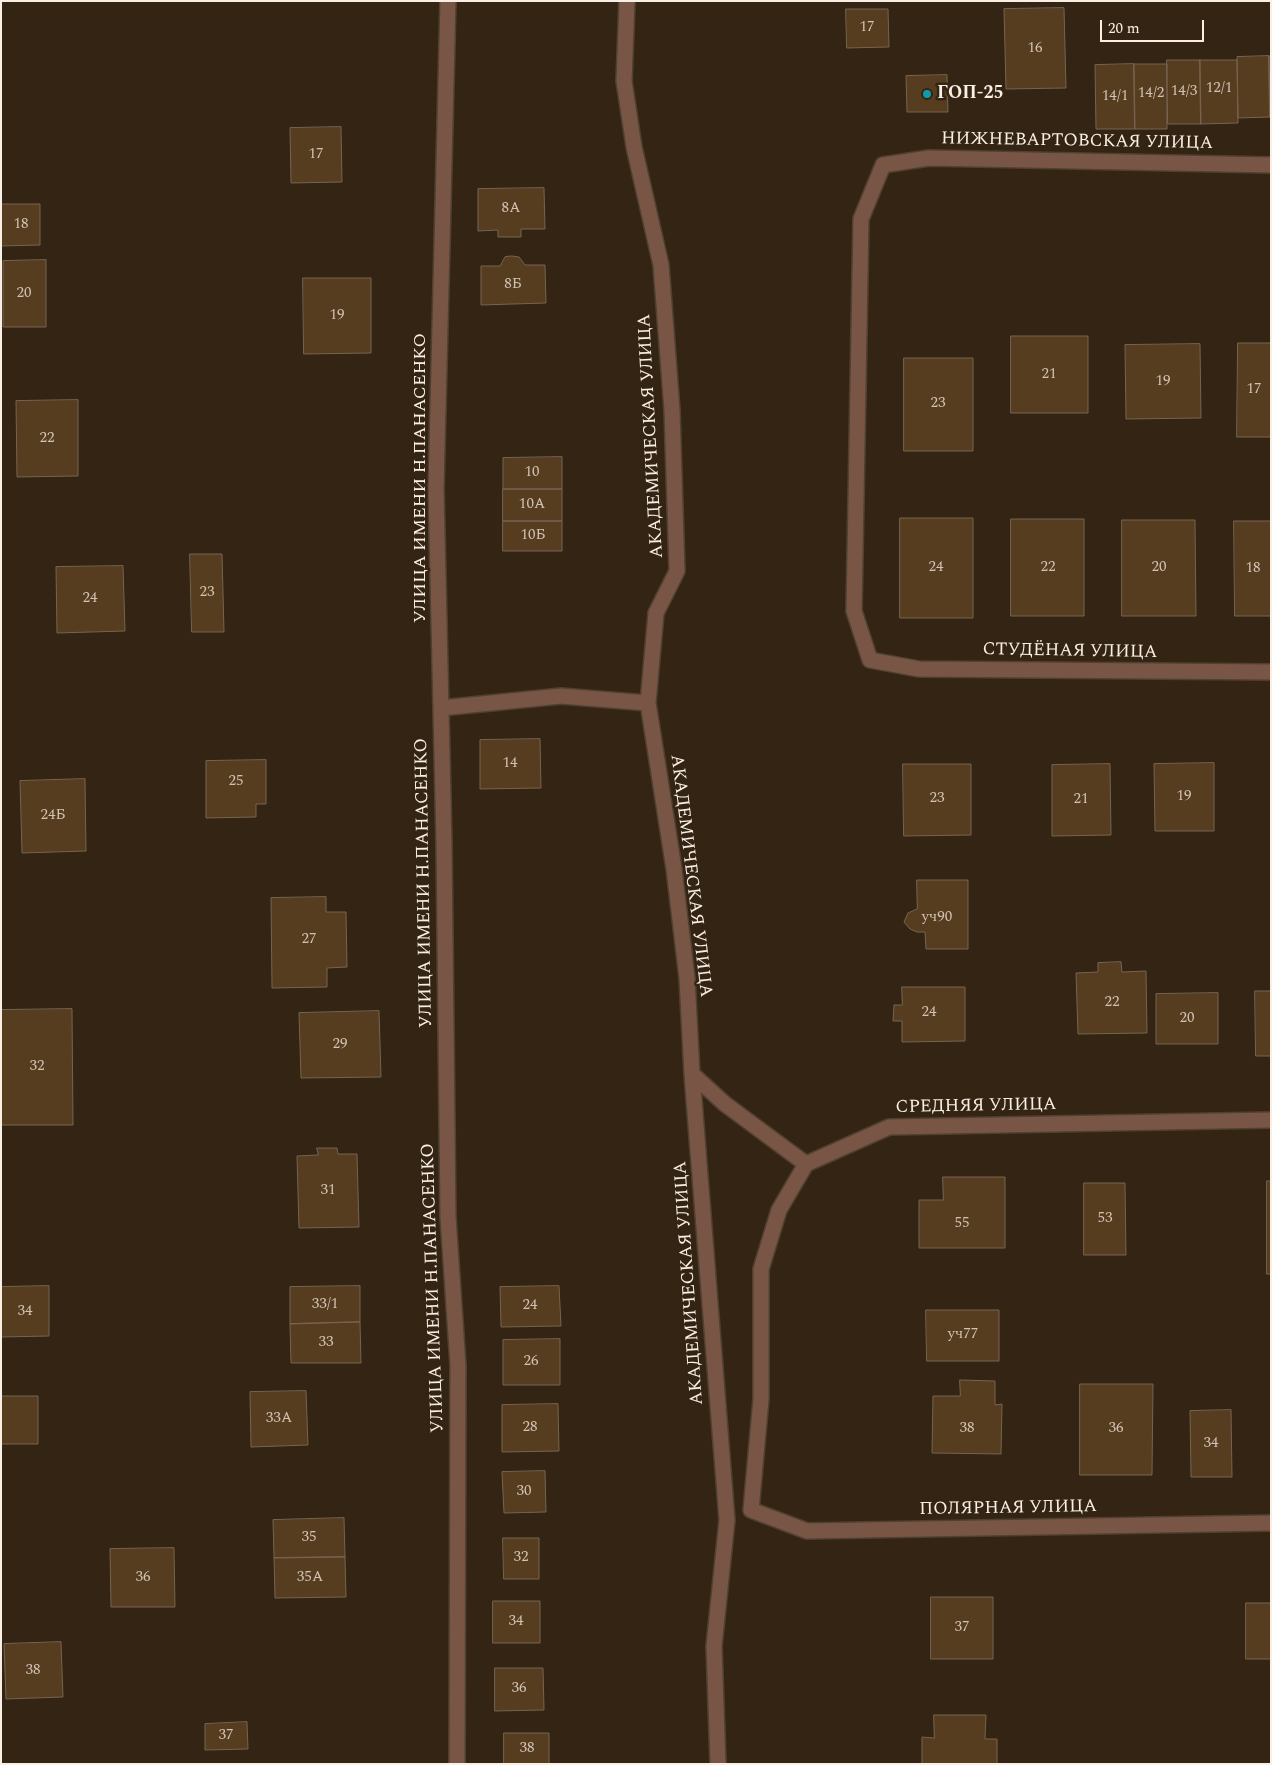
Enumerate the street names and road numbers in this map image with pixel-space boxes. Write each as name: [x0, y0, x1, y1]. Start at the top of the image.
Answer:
street label: НИЖНЕВАРТОВСКАЯ УЛИЦА: [941, 129, 1213, 155]
street label: АКАДЕМИЧЕСКАЯ УЛИЦА: [635, 313, 669, 559]
street label: УЛИЦА ИМЕНИ Н.ПАНАСЕНКО: [410, 333, 432, 623]
street label: СТУДЁНАЯ УЛИЦА: [982, 640, 1158, 664]
street label: УЛИЦА ИМЕНИ Н.ПАНАСЕНКО: [412, 738, 438, 1028]
street label: АКАДЕМИЧЕСКАЯ УЛИЦА: [664, 753, 716, 999]
street label: СРЕДНЯЯ УЛИЦА: [895, 1095, 1057, 1119]
street label: УЛИЦА ИМЕНИ Н.ПАНАСЕНКО: [418, 1143, 450, 1433]
street label: АКАДЕМИЧЕСКАЯ УЛИЦА: [671, 1160, 709, 1406]
street label: ПОЛЯРНАЯ УЛИЦА: [919, 1497, 1097, 1521]

